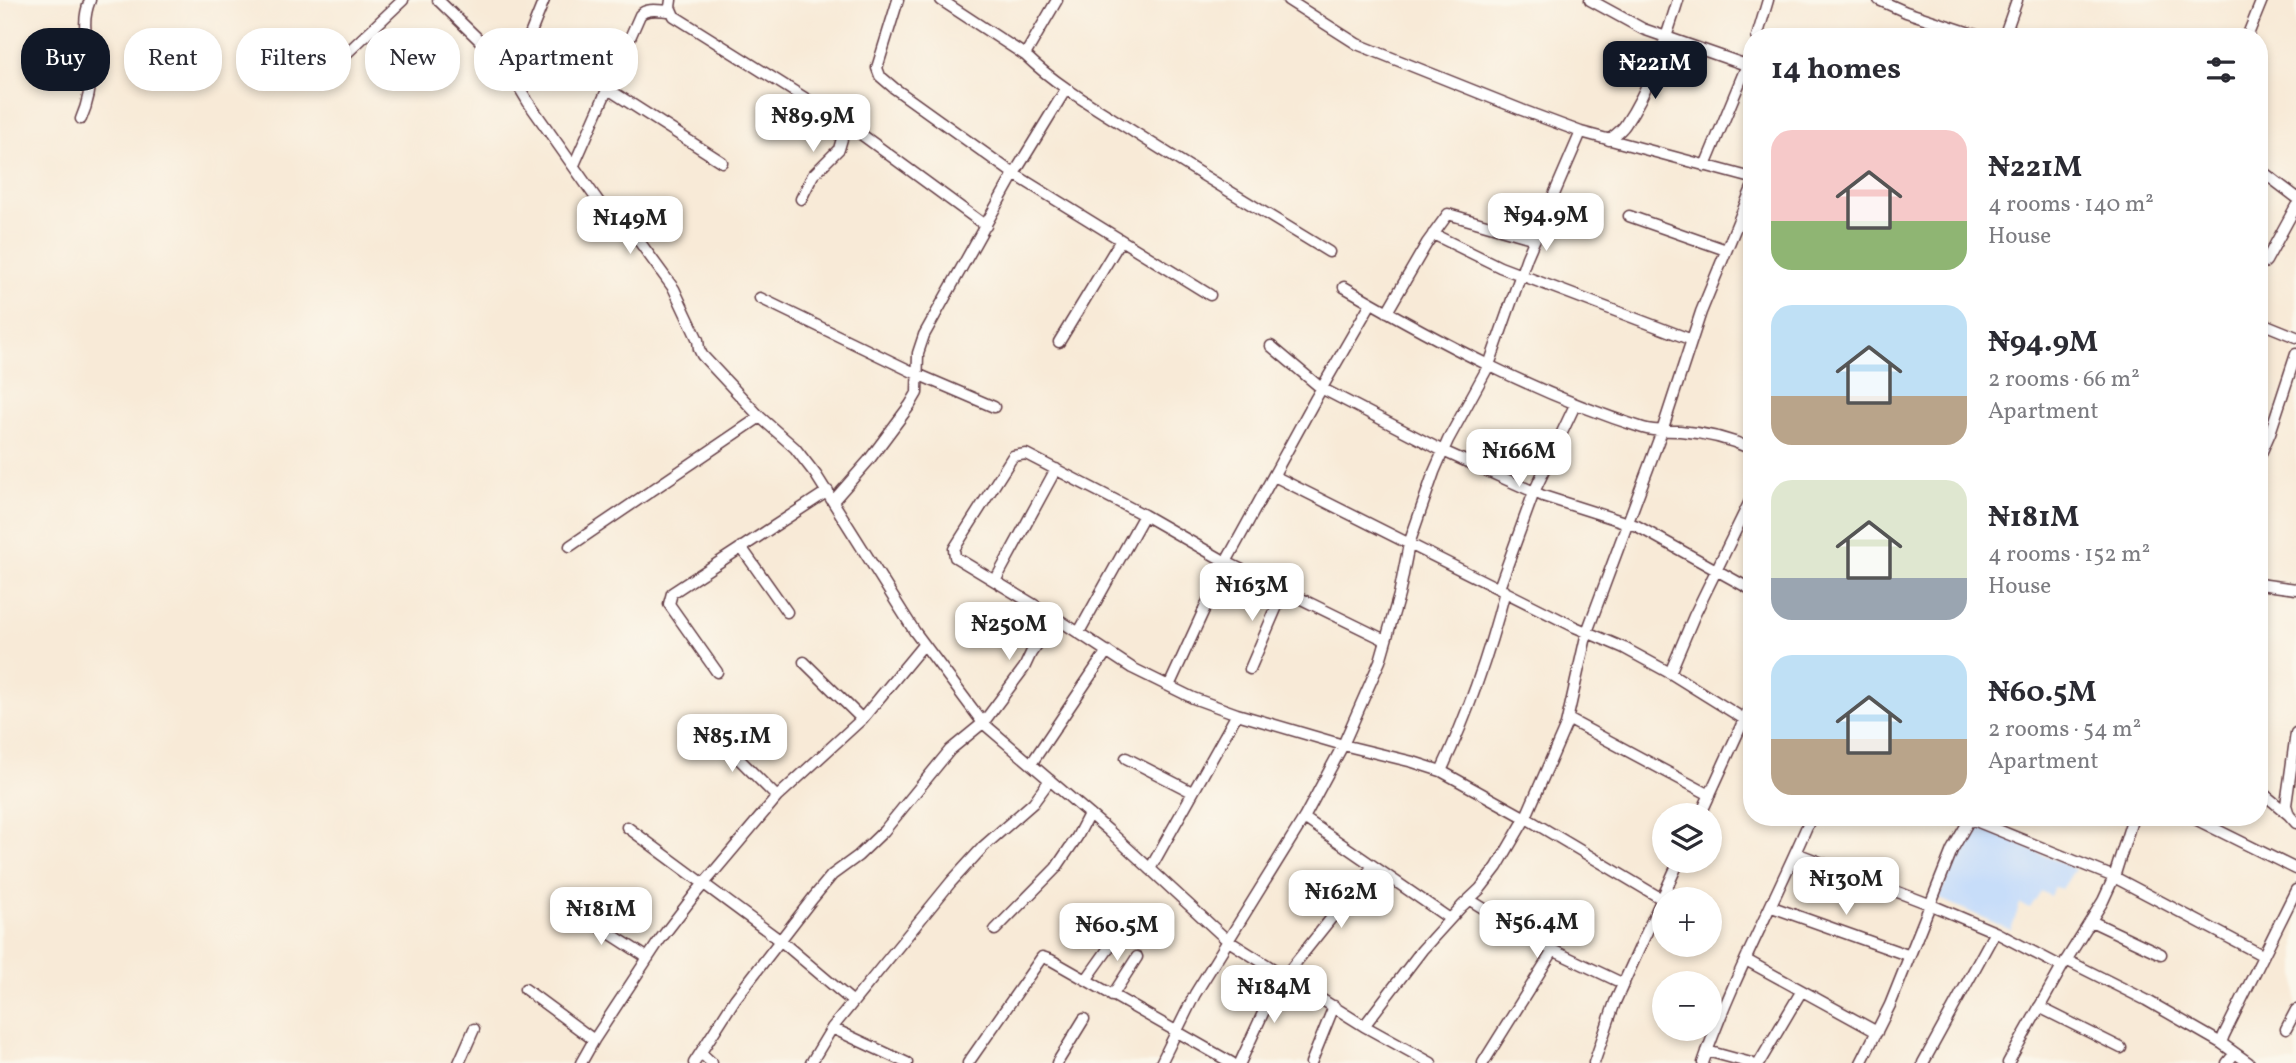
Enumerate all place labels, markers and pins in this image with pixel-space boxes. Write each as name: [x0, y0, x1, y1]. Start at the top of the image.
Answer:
pin: ₦221M: [1606, 42, 1704, 101]
pin: ₦89.9M: [756, 94, 870, 154]
pin: ₦94.9M: [1489, 194, 1603, 253]
pin: ₦149M: [581, 196, 679, 256]
pin: ₦166M: [1470, 430, 1568, 489]
pin: ₦163M: [1203, 564, 1301, 623]
pin: ₦250M: [960, 602, 1058, 662]
pin: ₦85.1M: [675, 714, 789, 774]
pin: ₦130M: [1797, 858, 1895, 917]
pin: ₦162M: [1292, 870, 1390, 930]
pin: ₦181M: [552, 888, 650, 947]
pin: ₦56.4M: [1480, 900, 1594, 960]
pin: ₦60.5M: [1060, 904, 1174, 963]
pin: ₦184M: [1225, 965, 1323, 1025]

